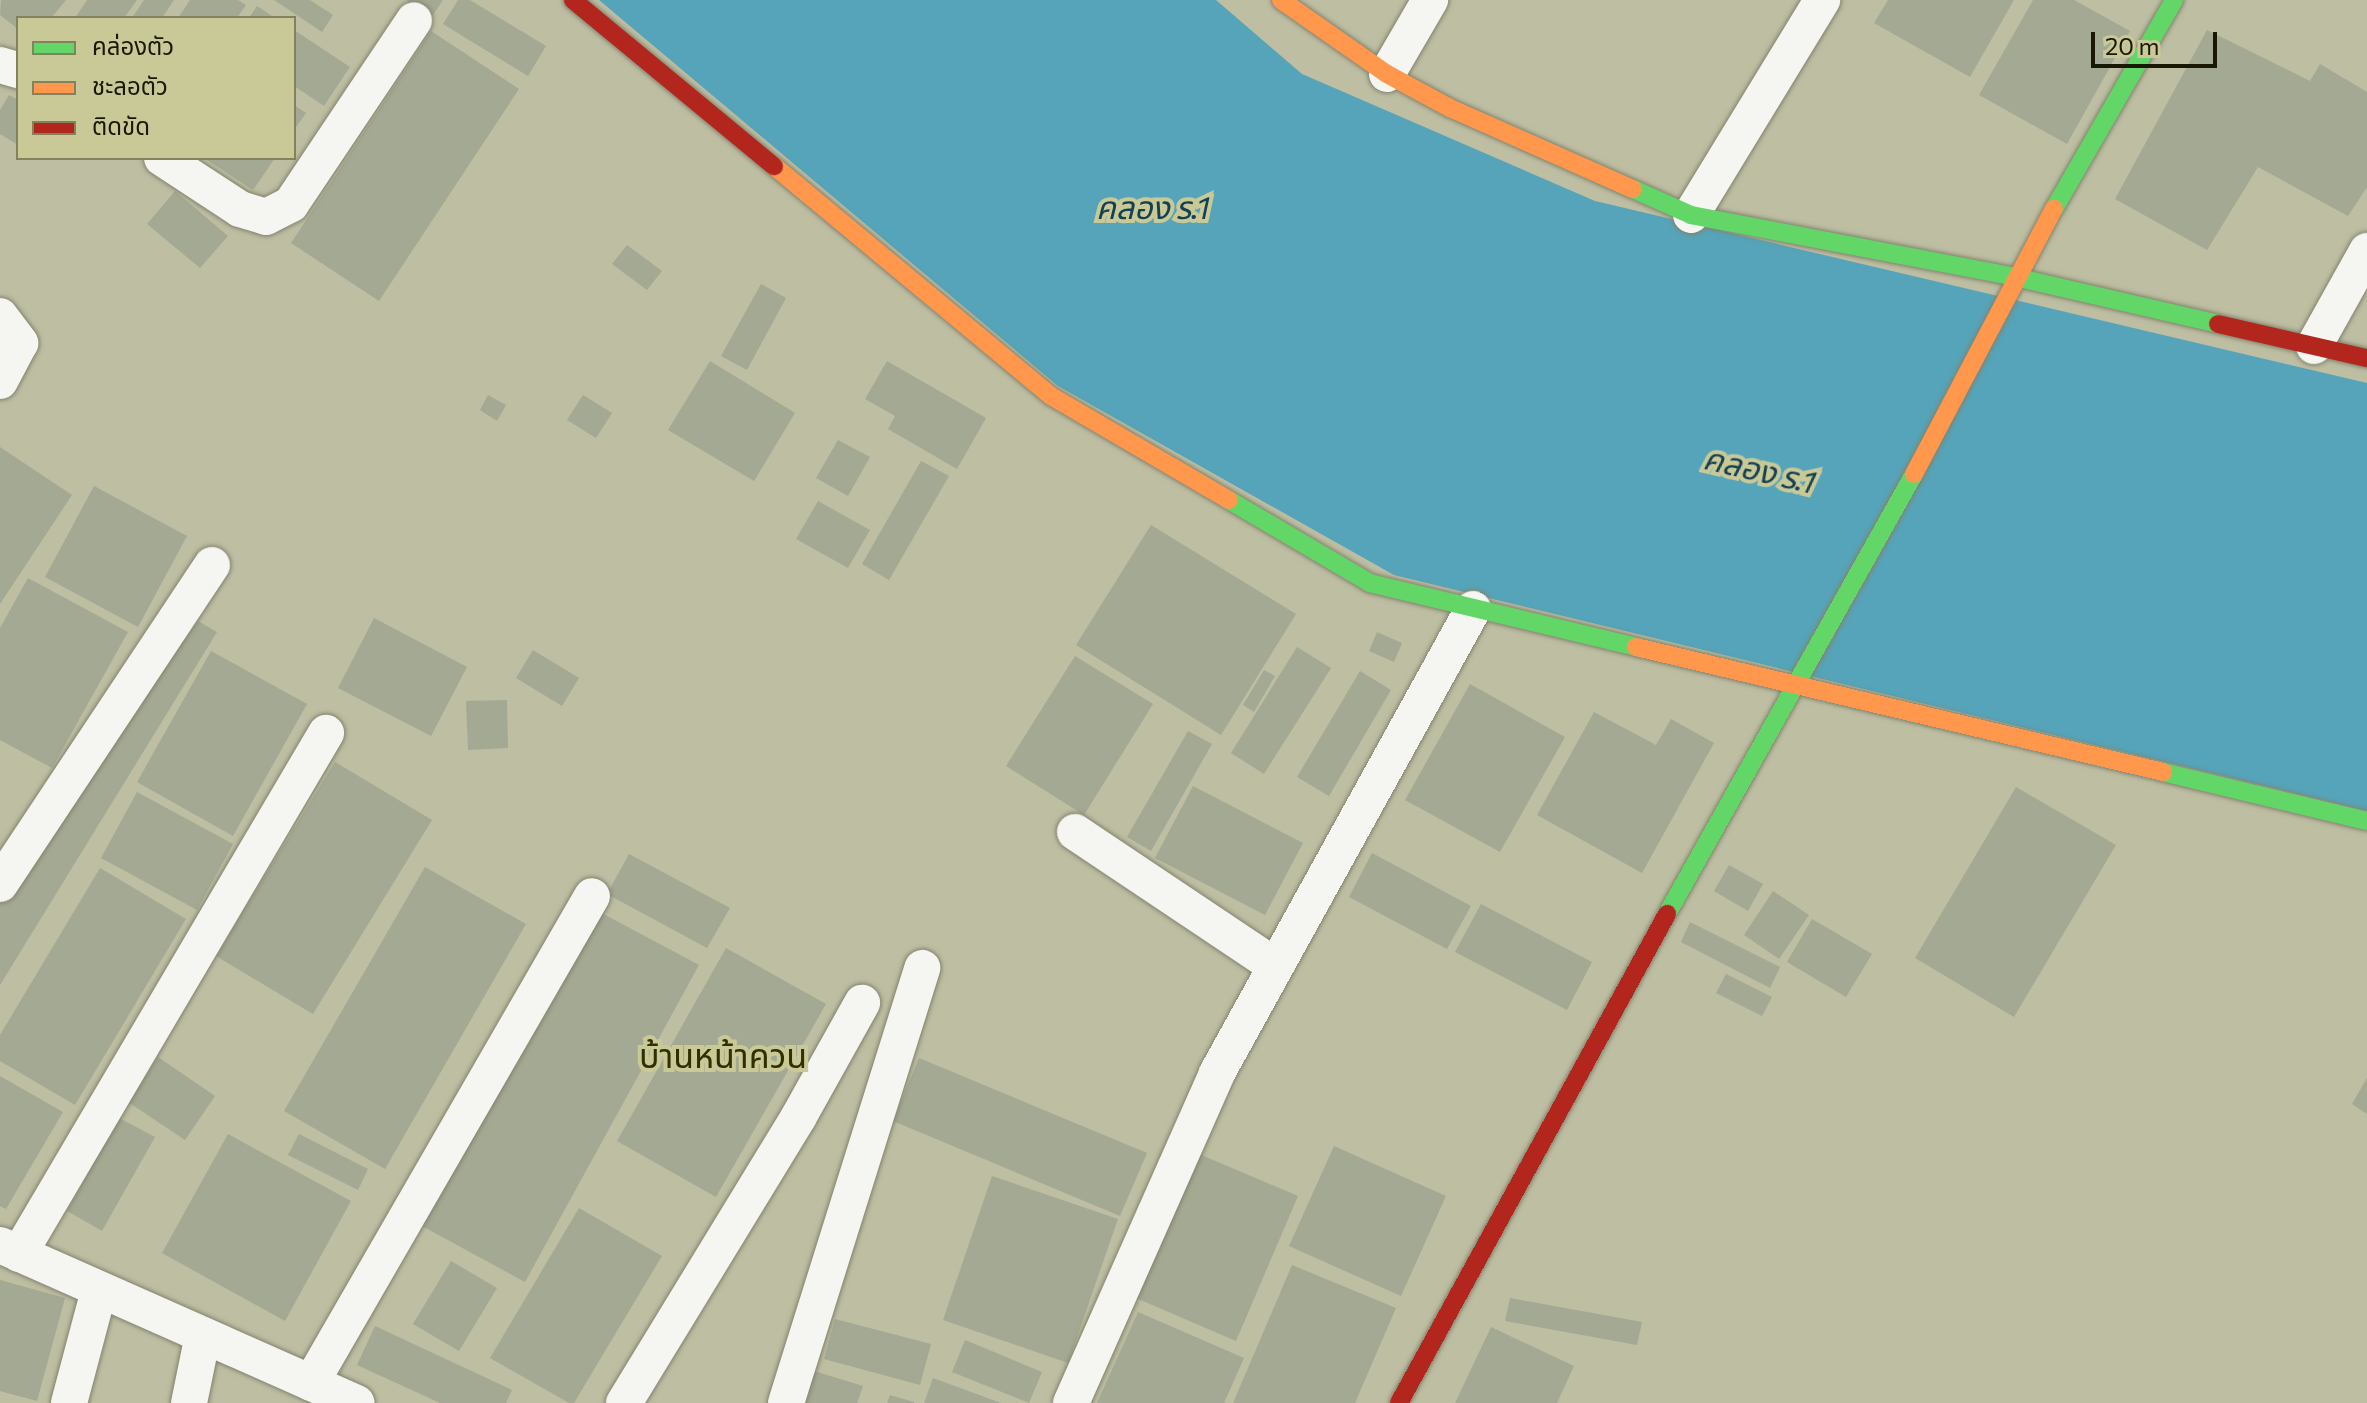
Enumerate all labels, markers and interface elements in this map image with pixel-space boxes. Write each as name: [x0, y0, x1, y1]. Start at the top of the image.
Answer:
legend: [16, 16, 296, 160]
scale bar: [2095, 16, 2221, 66]
text: คล่องตัว: [92, 31, 174, 60]
text: 20 m: [2105, 31, 2159, 60]
text: ชะลอตัว: [92, 71, 168, 100]
text: ติดขัด: [92, 111, 150, 140]
water label: คลอง ร.1: [1096, 187, 1210, 225]
water label: คลอง ร.1: [1700, 437, 1820, 501]
district label: บ้านหน้าควน: [639, 1035, 807, 1075]

